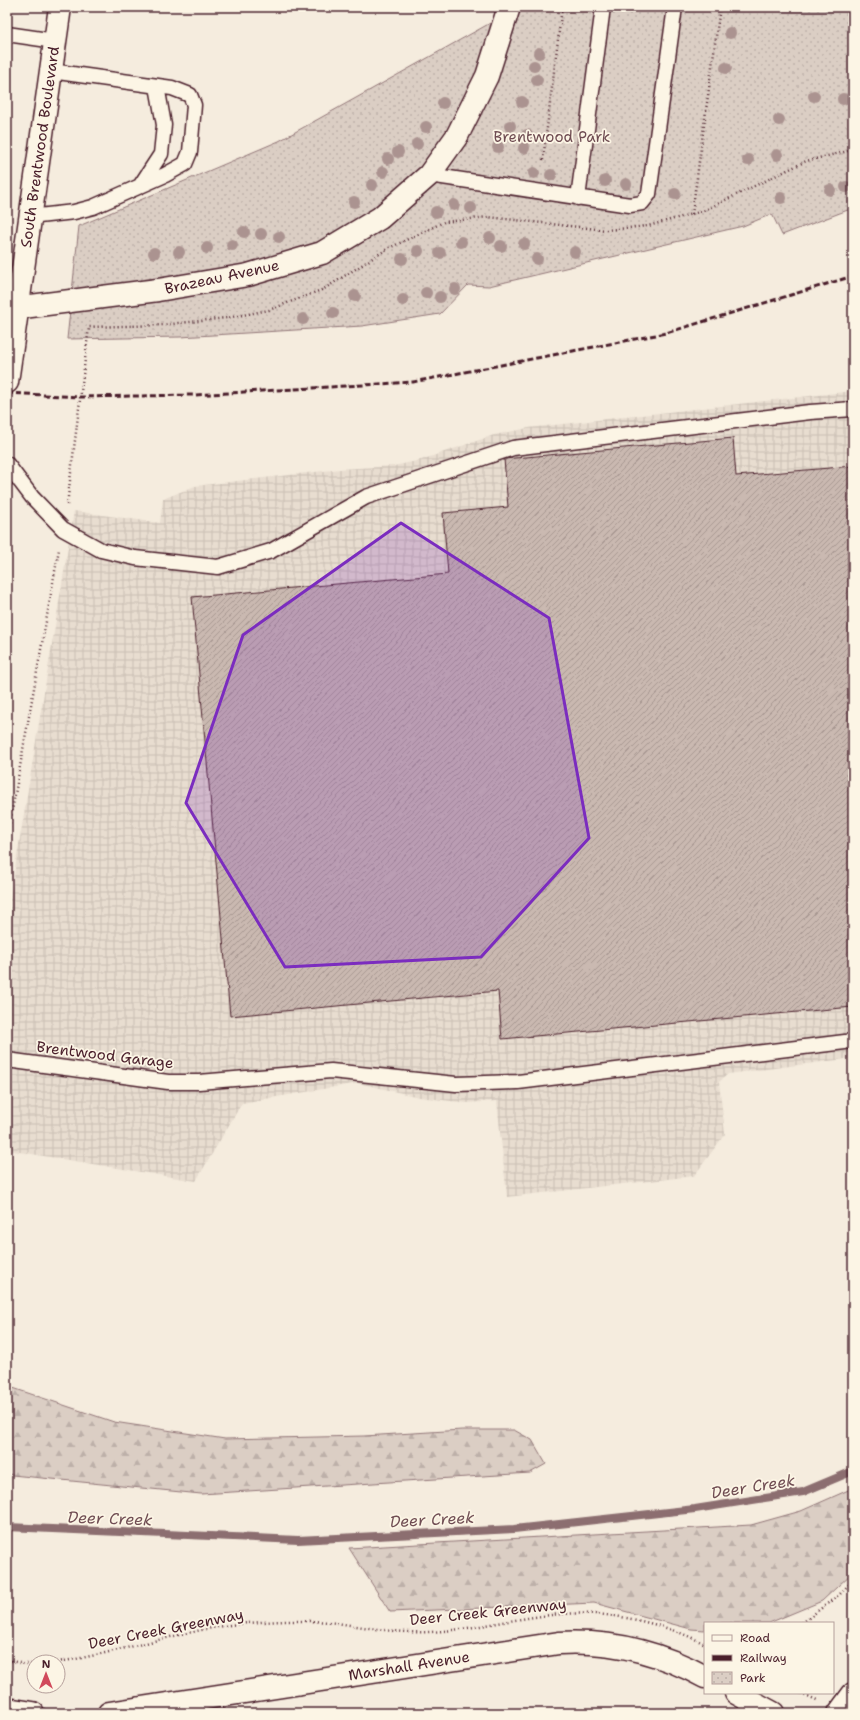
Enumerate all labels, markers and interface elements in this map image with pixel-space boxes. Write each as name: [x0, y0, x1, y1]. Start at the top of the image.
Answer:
street label: South Brentwood Boulevard: [16, 44, 64, 249]
park label: Brentwood Park: [494, 127, 610, 147]
street label: Brazeau Avenue: [163, 255, 281, 299]
street label: Brentwood Garage: [35, 1037, 175, 1073]
water label: Deer Creek: [709, 1469, 797, 1504]
water label: Deer Creek: [67, 1507, 153, 1530]
water label: Deer Creek: [389, 1507, 475, 1532]
street label: Deer Creek Greenway: [409, 1594, 567, 1630]
street label: Deer Creek Greenway: [87, 1604, 245, 1654]
legend: [704, 1622, 834, 1694]
text: Road: [740, 1630, 771, 1646]
street label: Marshall Avenue: [347, 1647, 471, 1685]
text: Railway: [740, 1650, 787, 1666]
north arrow: [26, 1654, 66, 1694]
text: N: [42, 1657, 51, 1672]
text: Park: [740, 1670, 766, 1686]

